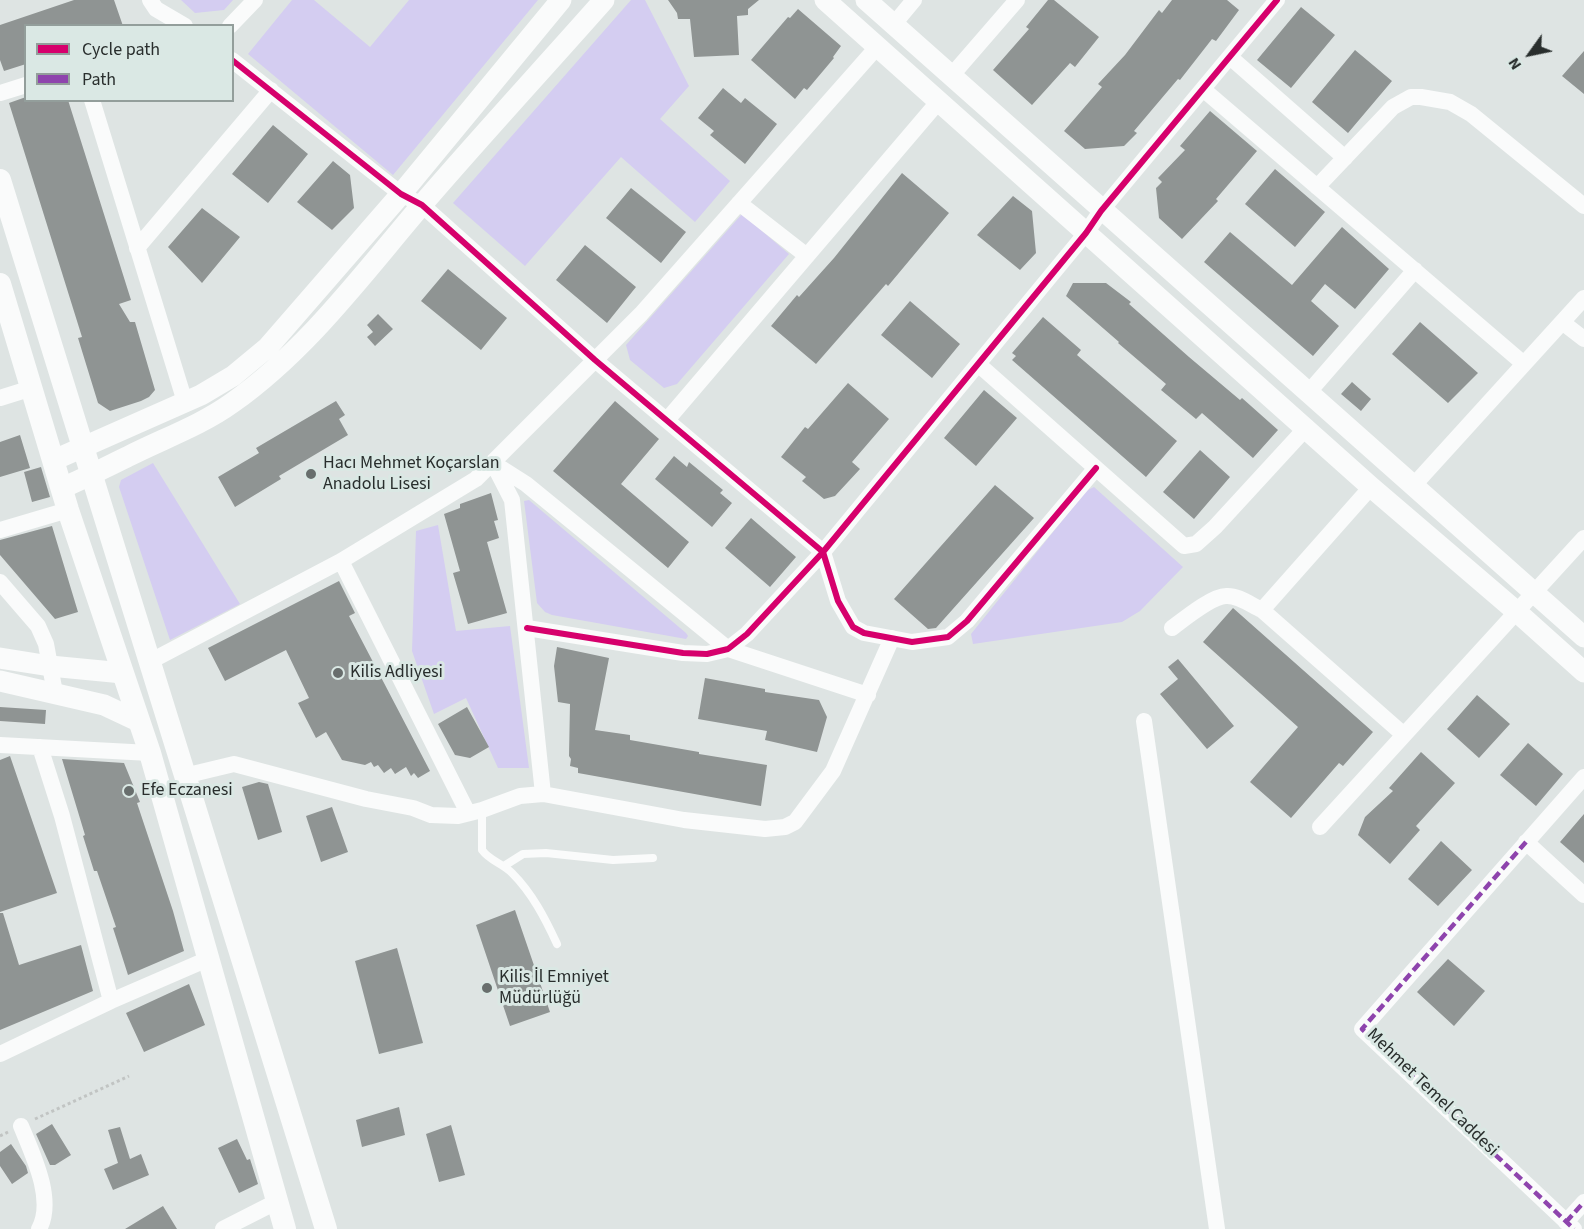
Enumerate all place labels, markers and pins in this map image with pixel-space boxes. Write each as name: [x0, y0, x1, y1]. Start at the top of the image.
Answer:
place label: Hacı Mehmet Koçarslan Anadolu Lisesi: [323, 453, 500, 496]
marker: Hacı Mehmet Koçarslan Anadolu Lisesi: [304, 467, 318, 481]
place label: Kilis Adliyesi: [350, 662, 443, 684]
marker: Kilis Adliyesi: [331, 666, 345, 680]
place label: Efe Eczanesi: [141, 780, 233, 802]
marker: Efe Eczanesi: [122, 784, 136, 798]
place label: Kilis İl Emniyet Müdürlüğü: [499, 967, 609, 1010]
marker: Kilis İl Emniyet Müdürlüğü: [480, 981, 494, 995]

